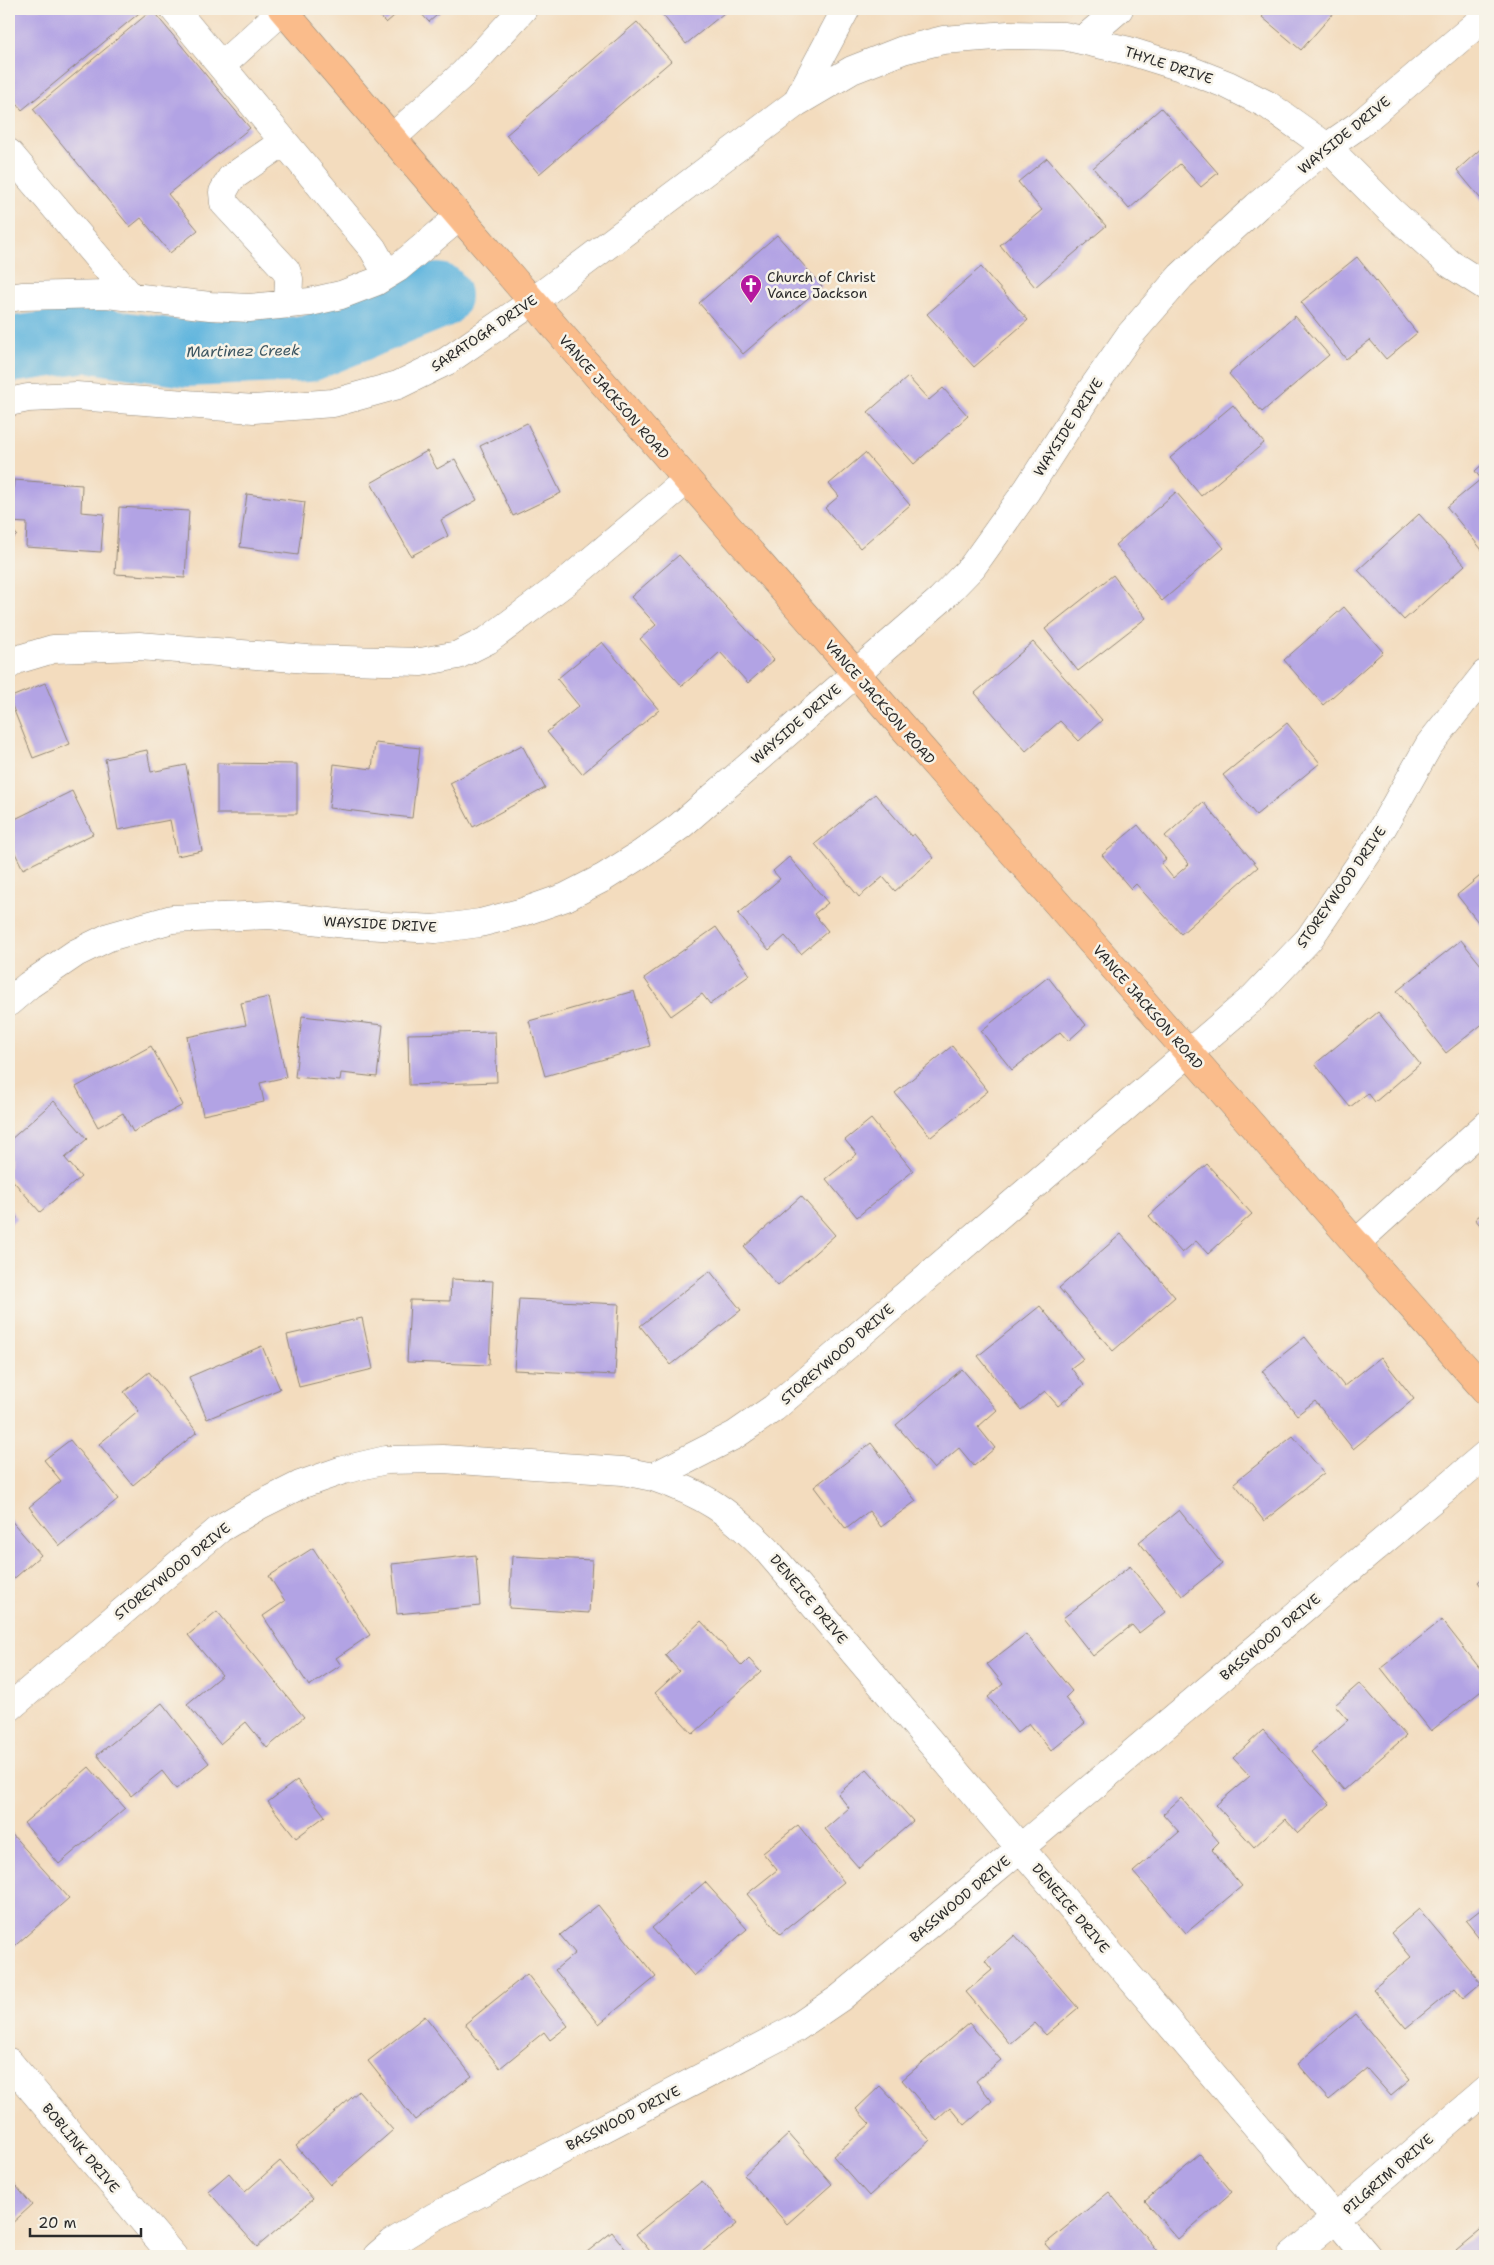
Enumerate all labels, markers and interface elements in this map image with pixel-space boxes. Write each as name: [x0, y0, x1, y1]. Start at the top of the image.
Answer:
street label: THYLE DRIVE: [1122, 42, 1216, 88]
street label: WAYSIDE DRIVE: [1294, 92, 1394, 178]
place label: Church of Christ Vance Jackson: [767, 268, 876, 302]
church icon: Church of Christ Vance Jackson: [739, 273, 763, 304]
street label: SARATOGA DRIVE: [427, 291, 541, 375]
street label: VANCE JACKSON ROAD: [555, 331, 673, 463]
water label: Martinez Creek: [186, 340, 300, 362]
street label: WAYSIDE DRIVE: [1029, 374, 1107, 480]
street label: VANCE JACKSON ROAD: [821, 636, 939, 768]
street label: WAYSIDE DRIVE: [747, 680, 845, 768]
street label: STOREYWOOD DRIVE: [1292, 822, 1390, 951]
street label: WAYSIDE DRIVE: [323, 912, 437, 936]
street label: VANCE JACKSON ROAD: [1089, 941, 1207, 1073]
street label: STOREYWOOD DRIVE: [777, 1300, 898, 1408]
street label: STOREYWOOD DRIVE: [110, 1518, 234, 1623]
street label: DENEICE DRIVE: [766, 1551, 852, 1648]
street label: BASSWOOD DRIVE: [1216, 1590, 1324, 1684]
street label: BASSWOOD DRIVE: [906, 1852, 1014, 1946]
street label: DENEICE DRIVE: [1028, 1860, 1114, 1957]
street label: BASSWOOD DRIVE: [563, 2081, 683, 2155]
street label: BOBLINK DRIVE: [38, 2100, 124, 2197]
street label: PILGRIM DRIVE: [1339, 2130, 1437, 2218]
scale bar: [30, 2205, 141, 2237]
text: 20 m: [38, 2213, 77, 2233]

